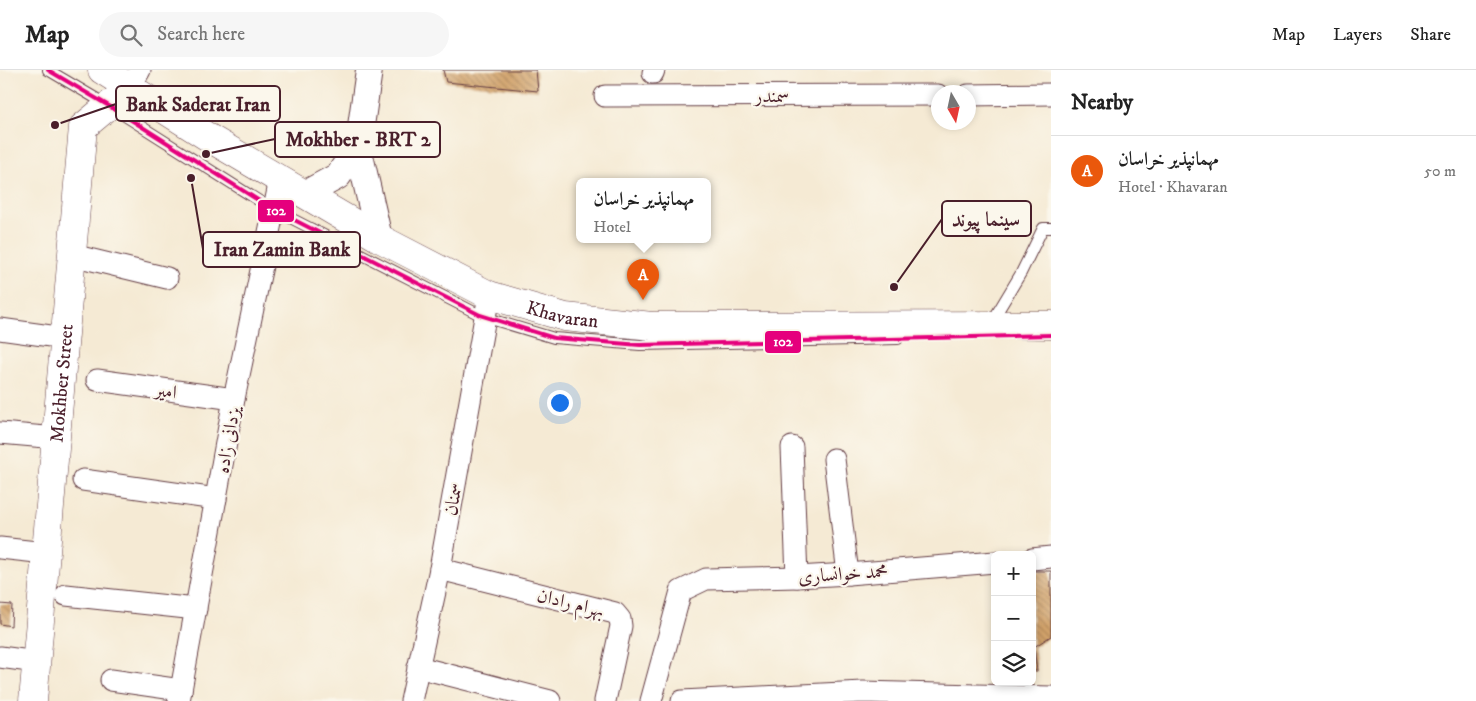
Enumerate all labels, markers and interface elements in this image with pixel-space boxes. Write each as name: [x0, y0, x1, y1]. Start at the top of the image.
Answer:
search box: [99, 12, 449, 57]
text: Map: [25, 20, 69, 50]
icon: search: [117, 21, 145, 49]
text: Search here: [157, 23, 245, 46]
text: Map: [1272, 24, 1305, 46]
text: Layers: [1333, 24, 1382, 46]
text: Share: [1410, 24, 1451, 46]
street label: سمندر: [753, 85, 789, 108]
north arrow: [931, 85, 976, 130]
callout: Bank Saderat Iran: [116, 86, 280, 121]
text: Nearby: [1071, 90, 1133, 116]
text: Bank Saderat Iran: [126, 93, 271, 118]
callout: Mokhber - BRT 2: [275, 122, 440, 157]
text: Mokhber - BRT 2: [286, 128, 432, 153]
text: مهمانپذیر خراسان: [1118, 148, 1219, 171]
text: A: [1082, 161, 1092, 181]
text: 50 m: [1424, 161, 1456, 181]
text: Hotel · Khavaran: [1118, 177, 1228, 197]
popup: [576, 178, 711, 243]
text: مهمانپذیر خراسان: [593, 188, 694, 211]
line badge: 102: [257, 199, 295, 223]
callout: سینما پیوند: [942, 201, 1031, 236]
text: 102: [266, 202, 287, 220]
text: سینما پیوند: [952, 208, 1020, 234]
text: Hotel: [593, 217, 631, 237]
callout: Iran Zamin Bank: [203, 232, 360, 267]
text: Iran Zamin Bank: [214, 238, 351, 263]
pin: A: [627, 259, 659, 300]
street label: Khavaran: [523, 296, 599, 333]
street label: Mokhber Street: [46, 323, 79, 443]
line badge: 102: [764, 330, 802, 354]
text: 102: [773, 333, 794, 351]
street label: امیر: [151, 378, 178, 404]
your location: [547, 390, 573, 416]
street label: یزدانی زاده: [211, 404, 246, 475]
street label: سمنان: [439, 481, 468, 518]
map controls: [991, 551, 1036, 686]
button: +: [991, 551, 1036, 596]
street label: محمد خوانساری: [797, 560, 889, 589]
street label: بهرام رادان: [534, 584, 607, 627]
button: −: [991, 596, 1036, 641]
button: layers: [991, 641, 1036, 686]

